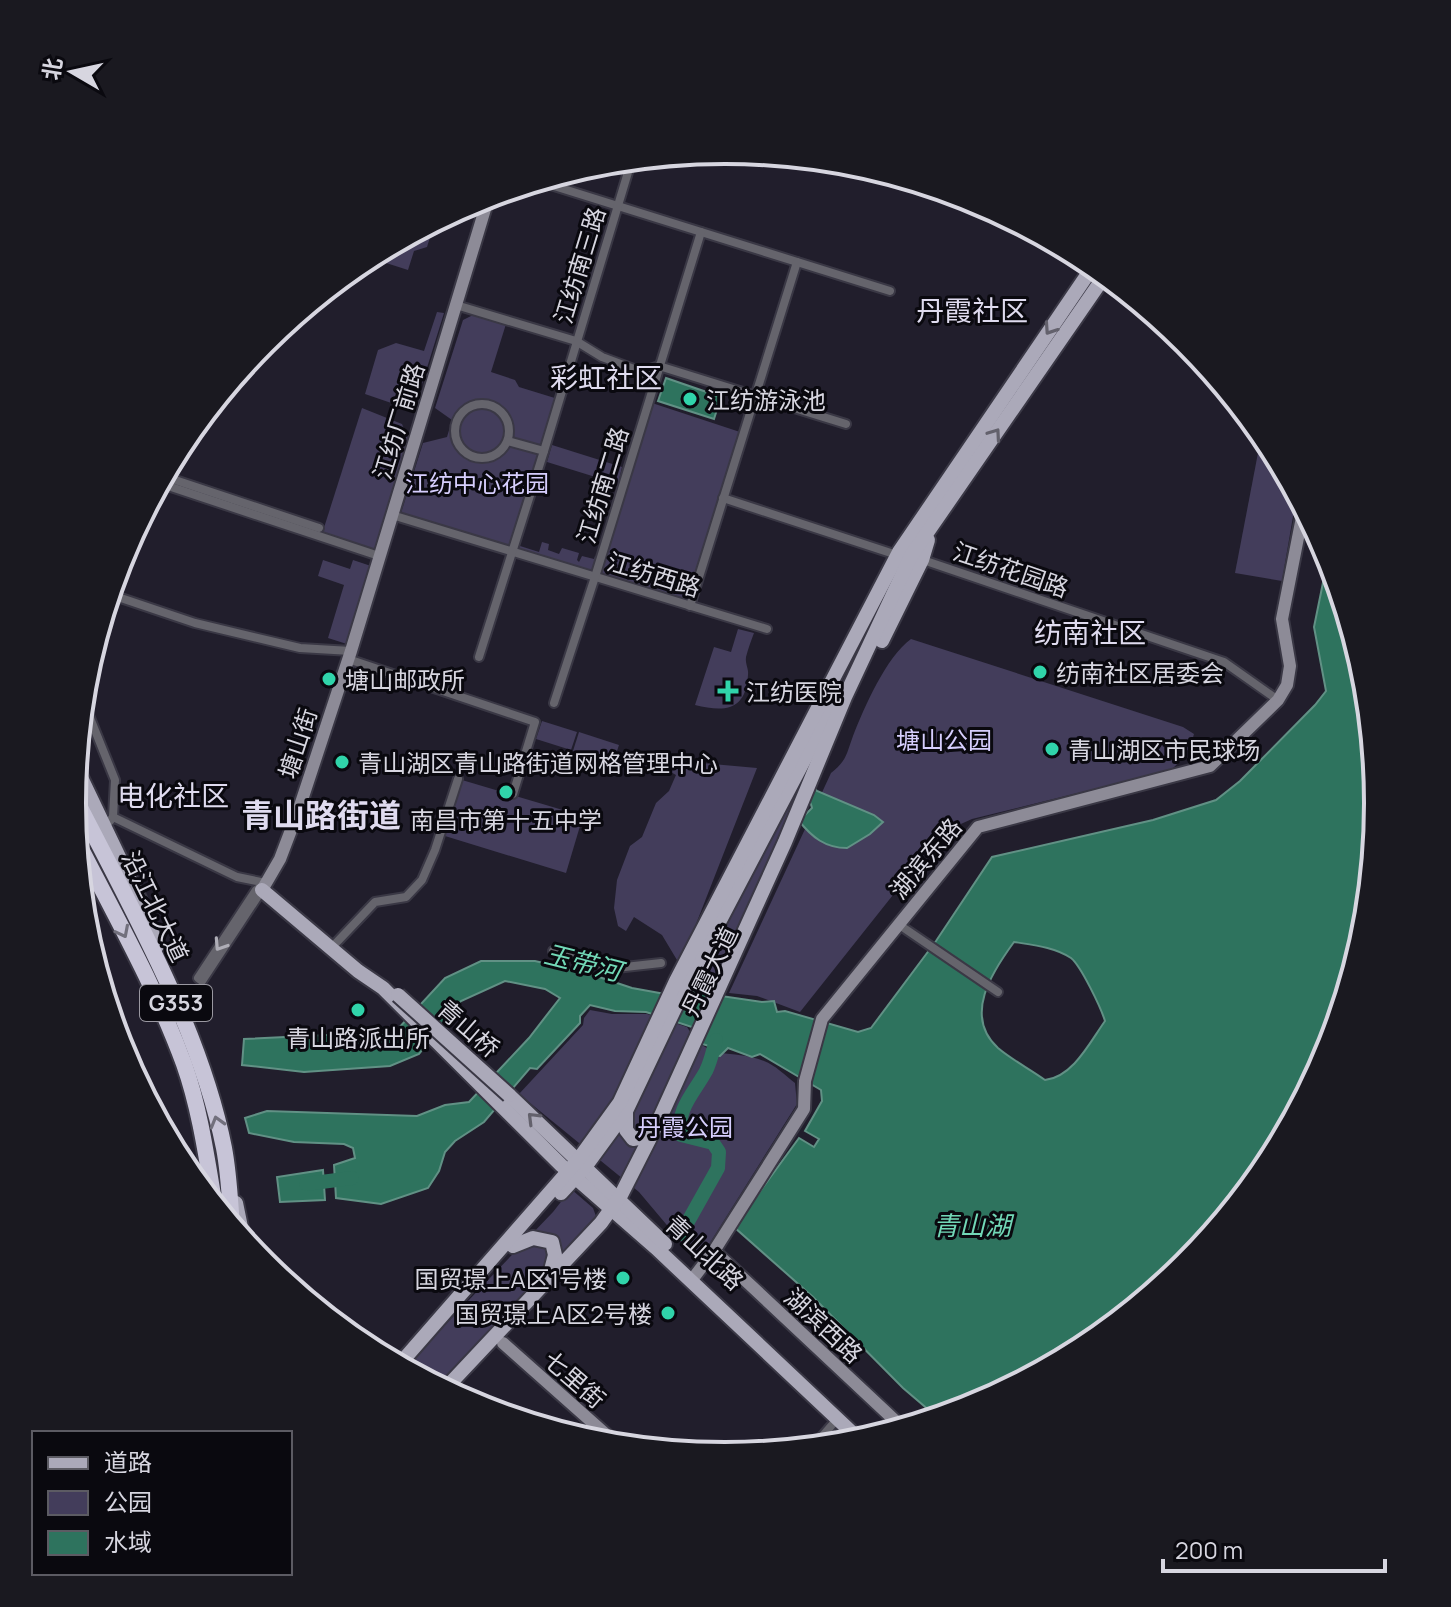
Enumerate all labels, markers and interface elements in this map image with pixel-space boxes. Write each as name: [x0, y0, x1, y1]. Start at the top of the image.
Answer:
north arrow: [32, 32, 112, 112]
text: 北: [36, 56, 69, 82]
street label: 江纺南三路: [546, 203, 612, 327]
district label: 丹霞社区: [916, 291, 1028, 329]
one-way arrow: [1045, 321, 1060, 335]
district label: 彩虹社区: [550, 358, 662, 396]
street label: 江纺厂前路: [365, 359, 431, 483]
place label: 江纺游泳池: [706, 383, 826, 416]
marker: 江纺游泳池: [681, 390, 699, 408]
street label: 江纺南二路: [569, 423, 635, 547]
one-way arrow: [985, 428, 1000, 442]
park label: 江纺中心花园: [405, 466, 549, 499]
street label: 江纺花园路: [949, 534, 1073, 604]
street label: 江纺西路: [603, 544, 705, 604]
district label: 纺南社区: [1034, 613, 1146, 651]
place label: 纺南社区居委会: [1056, 656, 1224, 689]
place label: 塘山邮政所: [345, 663, 465, 696]
marker: 纺南社区居委会: [1031, 663, 1049, 681]
marker: 塘山邮政所: [320, 670, 338, 688]
place label: 江纺医院: [746, 675, 842, 708]
marker: 江纺医院: [717, 680, 739, 702]
street label: 塘山街: [270, 704, 324, 782]
park label: 塘山公园: [896, 723, 992, 756]
place label: 青山湖区市民球场: [1068, 733, 1260, 766]
marker: 青山湖区市民球场: [1043, 740, 1061, 758]
place label: 青山湖区青山路街道网格管理中心: [358, 746, 718, 779]
marker: 青山湖区青山路街道网格管理中心: [333, 753, 351, 771]
district label: 电化社区: [117, 776, 229, 814]
marker: 南昌市第十五中学: [497, 783, 515, 801]
district label: 青山路街道: [241, 793, 401, 837]
place label: 南昌市第十五中学: [410, 803, 602, 836]
street label: 湖滨东路: [882, 811, 968, 905]
street label: 沿江北大道: [115, 845, 197, 967]
street label: 丹霞大道: [673, 921, 745, 1021]
one-way arrow: [114, 923, 129, 938]
water label: 玉带河: [541, 935, 630, 990]
one-way arrow: [214, 936, 229, 951]
road number: G353: [140, 985, 212, 1021]
street label: 青山桥: [431, 992, 507, 1064]
marker: 青山路派出所: [349, 1001, 367, 1019]
place label: 青山路派出所: [286, 1021, 430, 1054]
park label: 丹霞公园: [637, 1110, 733, 1143]
one-way arrow: [528, 1113, 542, 1127]
one-way arrow: [210, 1116, 226, 1130]
street label: 青山北路: [659, 1207, 751, 1297]
water label: 青山湖: [933, 1207, 1015, 1243]
place label: 国贸璟上A区1号楼: [414, 1262, 607, 1295]
marker: 国贸璟上A区1号楼: [614, 1269, 632, 1287]
street label: 湖滨西路: [778, 1280, 870, 1370]
place label: 国贸璟上A区2号楼: [455, 1297, 652, 1330]
marker: 国贸璟上A区2号楼: [659, 1304, 677, 1322]
street label: 七里街: [537, 1343, 613, 1415]
legend: [32, 1431, 292, 1575]
text: 道路: [104, 1445, 152, 1478]
text: 公园: [104, 1485, 152, 1518]
scale bar: [1163, 1523, 1385, 1573]
text: 水域: [104, 1525, 152, 1558]
text: 200 m: [1175, 1533, 1243, 1566]

